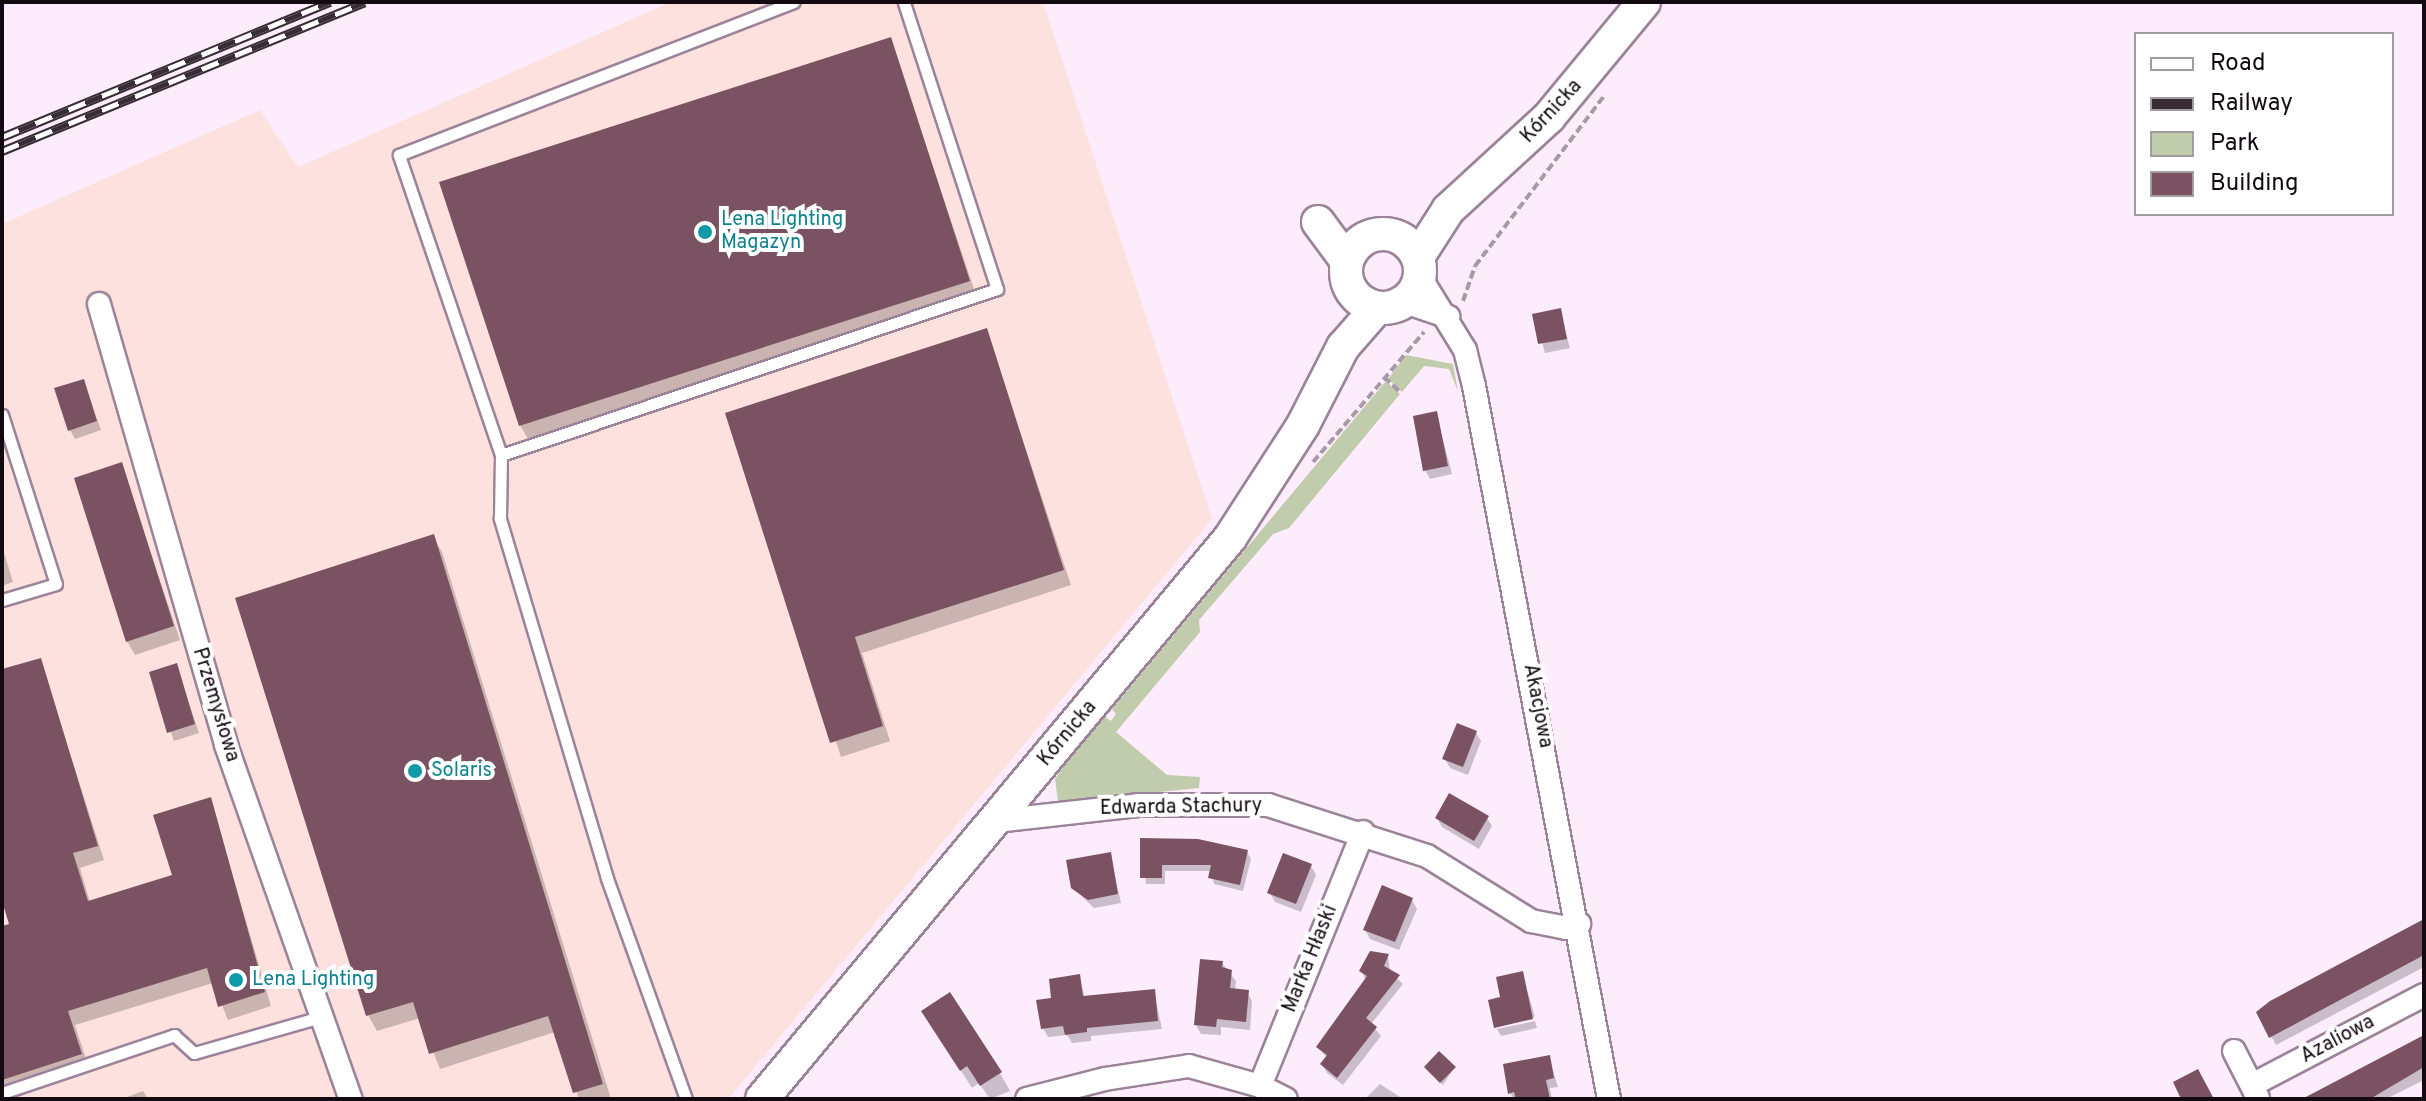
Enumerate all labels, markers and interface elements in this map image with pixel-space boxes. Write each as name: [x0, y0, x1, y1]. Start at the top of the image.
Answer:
legend: [2134, 32, 2394, 216]
text: Road: [2210, 49, 2266, 79]
street label: Kórnicka: [1516, 75, 1588, 149]
text: Railway: [2210, 89, 2293, 119]
text: Park: [2210, 129, 2260, 159]
text: Building: [2210, 169, 2299, 199]
place label: Lena Lighting Magazyn: [721, 208, 843, 255]
marker: Lena Lighting Magazyn: [696, 223, 714, 241]
street label: Przemysłowa: [186, 645, 244, 765]
street label: Akacjowa: [1517, 662, 1557, 750]
street label: Kórnicka: [1034, 696, 1102, 772]
place label: Solaris: [431, 759, 492, 783]
marker: Solaris: [406, 762, 424, 780]
street label: Edwarda Stachury: [1100, 795, 1262, 821]
street label: Marka Hłaski: [1278, 902, 1344, 1016]
place label: Lena Lighting: [252, 968, 374, 992]
marker: Lena Lighting: [227, 971, 245, 989]
street label: Azaliowa: [2297, 1011, 2379, 1069]

